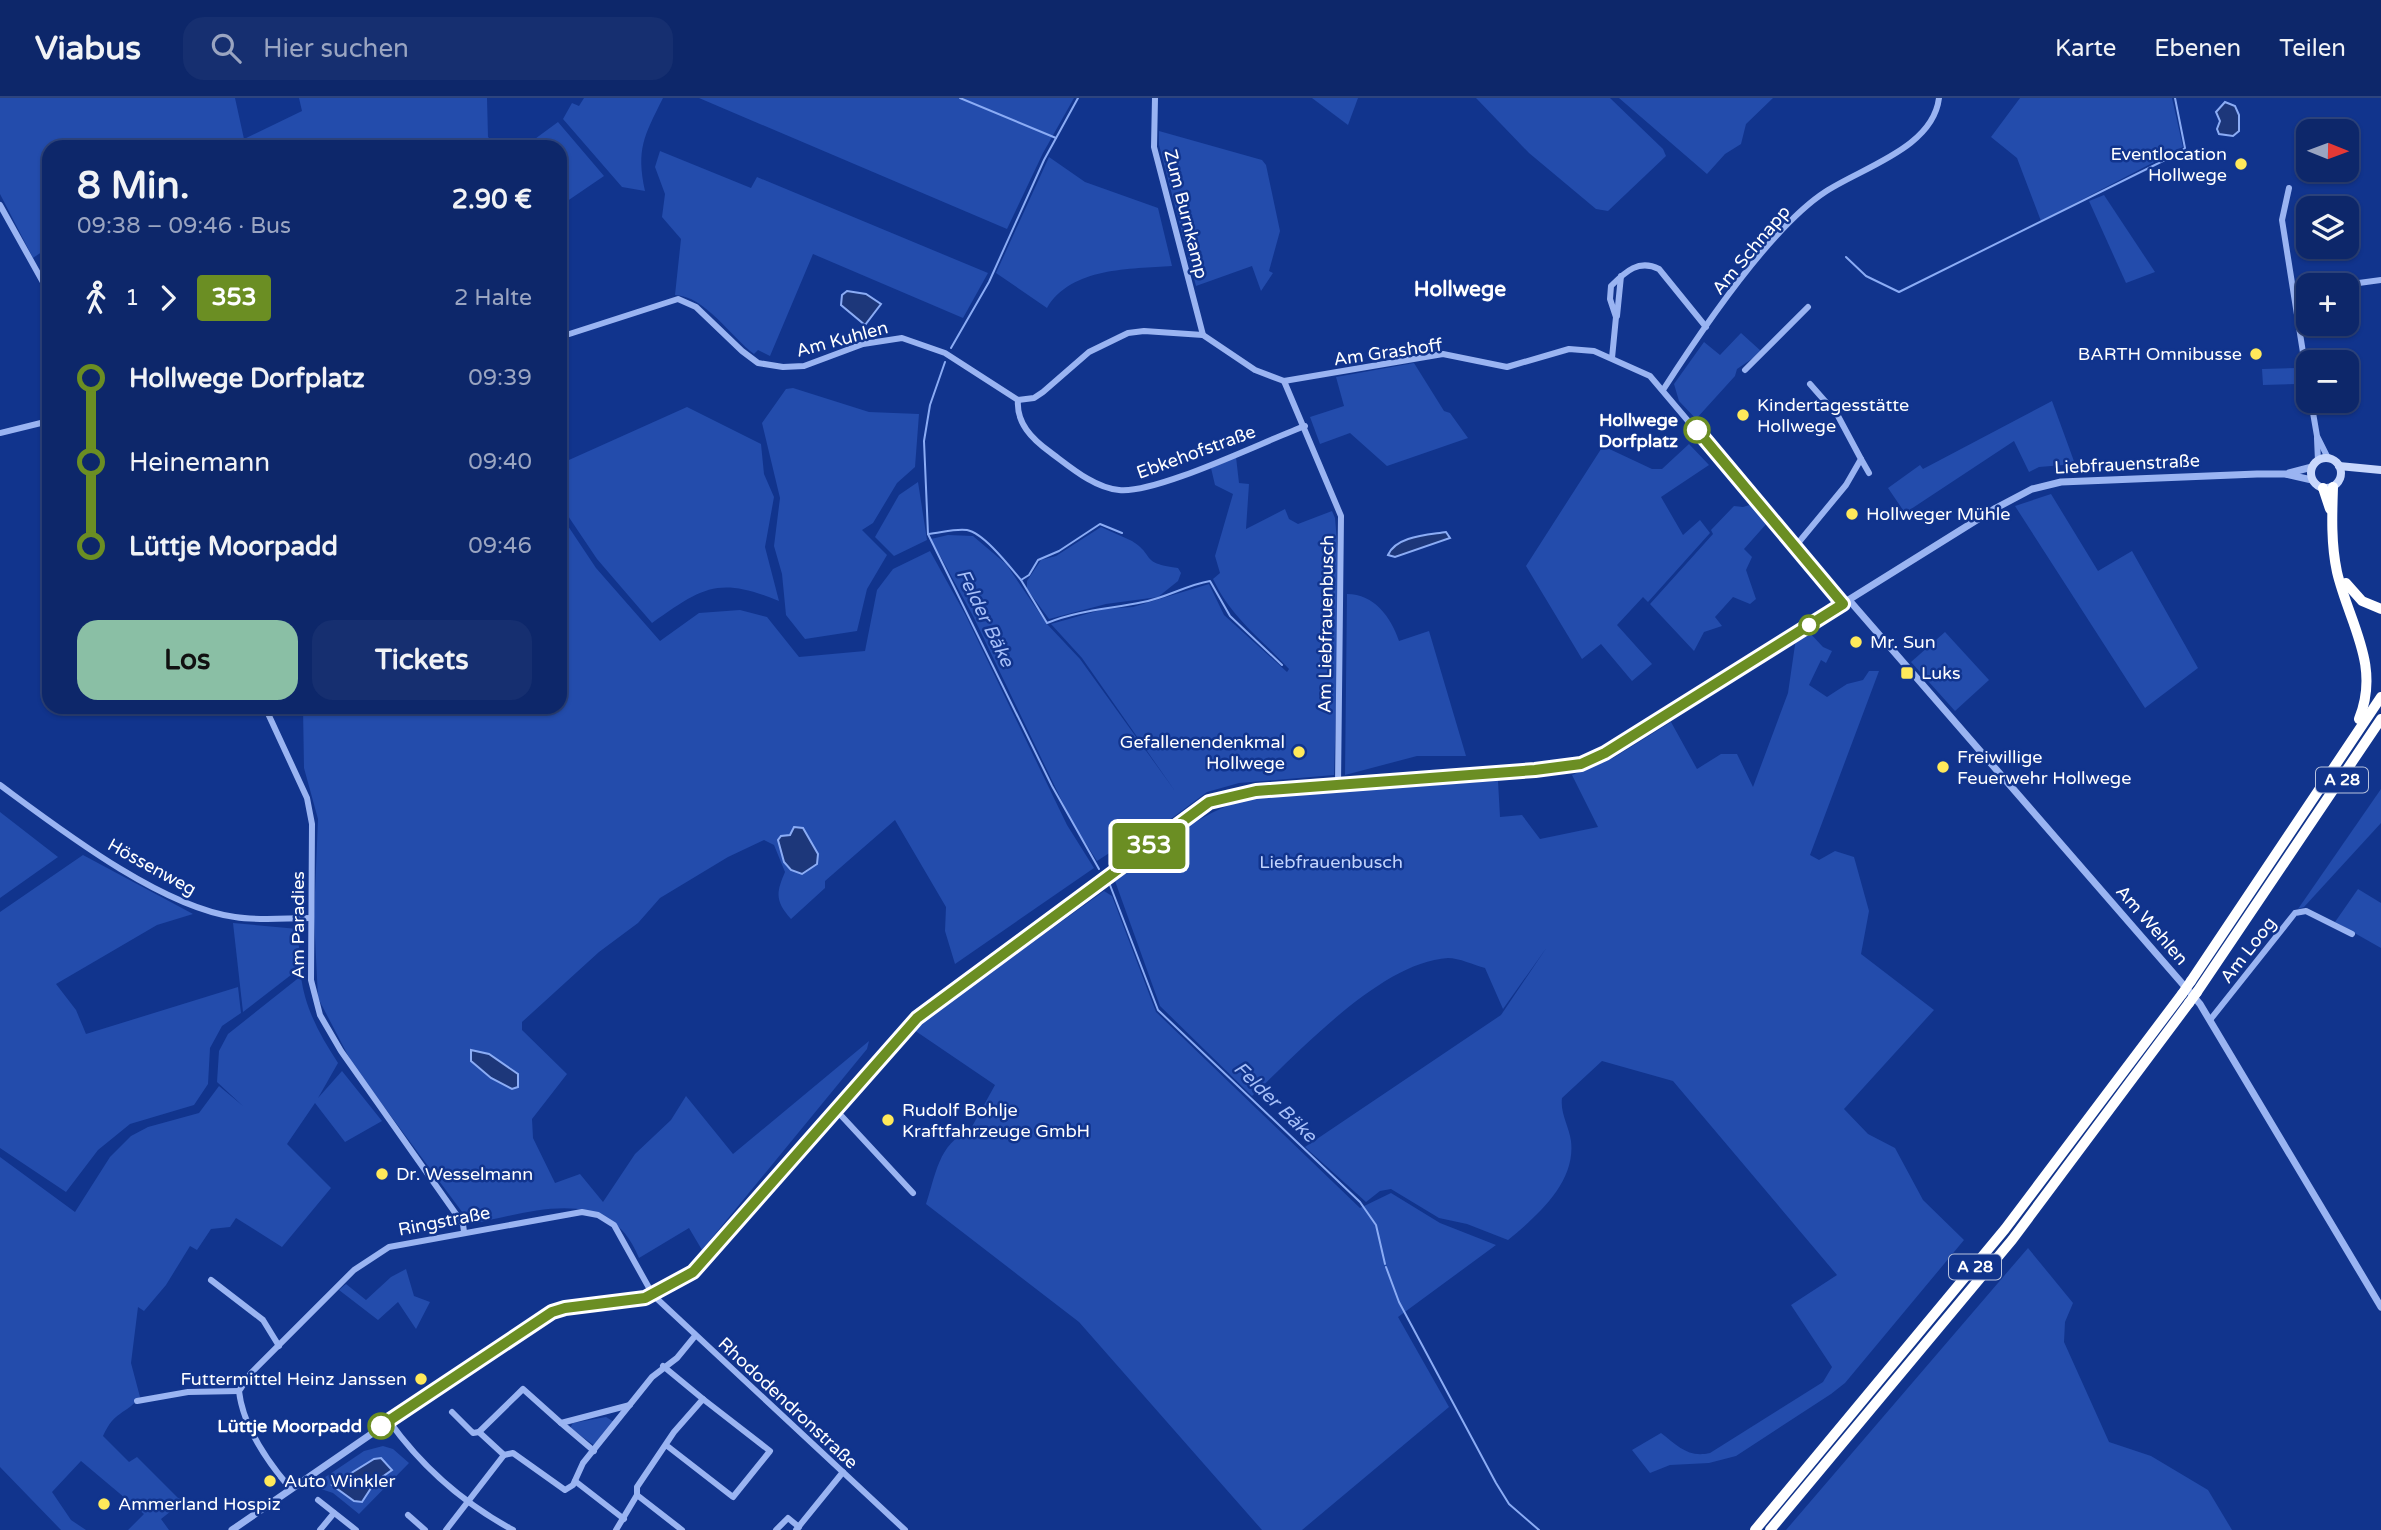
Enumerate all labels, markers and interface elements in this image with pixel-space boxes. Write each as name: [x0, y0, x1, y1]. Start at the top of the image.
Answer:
search box: [183, 17, 673, 80]
text: Viabus: [35, 29, 141, 68]
icon: search: [207, 29, 245, 67]
text: Hier suchen: [263, 33, 409, 64]
text: Karte: [2055, 34, 2116, 63]
text: Ebenen: [2154, 34, 2241, 63]
text: Teilen: [2279, 34, 2346, 63]
north arrow: [2296, 119, 2359, 182]
map controls: [2296, 119, 2359, 413]
place label: Eventlocation Hollwege: [2110, 143, 2227, 186]
street label: Zum Burnkamp: [1159, 147, 1213, 281]
marker: Eventlocation Hollwege: [2233, 156, 2249, 172]
text: 8 Min.: [77, 163, 190, 209]
text: 2.90 €: [452, 184, 532, 215]
button: layers: [2296, 196, 2359, 259]
street label: Am Schnapp: [1707, 201, 1795, 299]
text: 09:38 – 09:46 · Bus: [77, 212, 291, 240]
button: +: [2296, 273, 2359, 336]
district label: Hollwege: [1414, 277, 1506, 302]
icon: walk: [77, 279, 115, 317]
icon: forward: [149, 279, 187, 317]
text: 353: [211, 283, 257, 312]
text: 1: [125, 284, 139, 312]
text: 2 Halte: [454, 284, 532, 312]
street label: Am Kuhlen: [794, 316, 890, 362]
street label: Am Grashoff: [1332, 333, 1444, 371]
place label: BARTH Omnibusse: [2078, 343, 2242, 365]
marker: BARTH Omnibusse: [2248, 346, 2264, 362]
button: −: [2296, 350, 2359, 413]
text: Hollwege Dorfplatz: [129, 363, 365, 394]
text: 09:39: [468, 364, 532, 392]
place label: Kindertagesstätte Hollwege: [1757, 394, 1909, 437]
marker: Kindertagesstätte Hollwege: [1735, 407, 1751, 423]
place label: Hollwege Dorfplatz: [1599, 409, 1678, 452]
marker: Hollwege Dorfplatz: [1684, 417, 1710, 443]
street label: Ebkehofstraße: [1134, 420, 1258, 484]
text: Heinemann: [129, 447, 270, 478]
text: 09:40: [468, 448, 532, 476]
street label: Liebfrauenstraße: [2054, 449, 2200, 479]
place label: Hollweger Mühle: [1866, 503, 2010, 525]
marker: Hollweger Mühle: [1844, 506, 1860, 522]
text: Lüttje Moorpadd: [129, 531, 338, 562]
text: 09:46: [468, 532, 532, 560]
street label: Am Liebfrauenbusch: [1313, 535, 1339, 713]
water label: Felder Bäke: [952, 566, 1019, 672]
unlabelled marker: [1799, 615, 1819, 635]
button: Los: [77, 620, 298, 700]
button: Tickets: [312, 620, 532, 700]
place label: Mr. Sun: [1870, 631, 1936, 653]
marker: Mr. Sun: [1848, 634, 1864, 650]
place label: Luks: [1921, 662, 1961, 684]
marker: Luks: [1899, 665, 1915, 681]
place label: Gefallenendenkmal Hollwege: [1120, 731, 1285, 774]
marker: Gefallenendenkmal Hollwege: [1291, 744, 1307, 760]
place label: Freiwillige Feuerwehr Hollwege: [1957, 746, 2131, 789]
marker: Freiwillige Feuerwehr Hollwege: [1935, 759, 1951, 775]
road number: A 28: [2316, 768, 2368, 792]
line badge: 353: [1109, 823, 1189, 869]
text: 353: [1126, 831, 1172, 860]
street label: Hössenweg: [104, 834, 200, 900]
park label: Liebfrauenbusch: [1259, 851, 1403, 873]
street label: Am Paradies: [287, 871, 309, 979]
street label: Am Wehlen: [2111, 881, 2193, 969]
street label: Am Loog: [2215, 912, 2281, 988]
water label: Felder Bäke: [1229, 1057, 1322, 1148]
place label: Rudolf Bohlje Kraftfahrzeuge GmbH: [902, 1099, 1090, 1142]
marker: Rudolf Bohlje Kraftfahrzeuge GmbH: [880, 1112, 896, 1128]
place label: Dr. Wesselmann: [396, 1163, 533, 1185]
marker: Dr. Wesselmann: [374, 1166, 390, 1182]
street label: Ringstraße: [396, 1201, 492, 1241]
road number: A 28: [1949, 1254, 2001, 1280]
street label: Rhododendronstraße: [714, 1333, 862, 1473]
place label: Futtermittel Heinz Janssen: [181, 1368, 407, 1390]
marker: Futtermittel Heinz Janssen: [413, 1371, 429, 1387]
marker: Lüttje Moorpadd: [368, 1413, 394, 1439]
place label: Lüttje Moorpadd: [217, 1415, 362, 1437]
place label: Auto Winkler: [284, 1470, 395, 1492]
marker: Auto Winkler: [262, 1473, 278, 1489]
place label: Ammerland Hospiz: [118, 1493, 281, 1515]
marker: Ammerland Hospiz: [96, 1496, 112, 1512]

